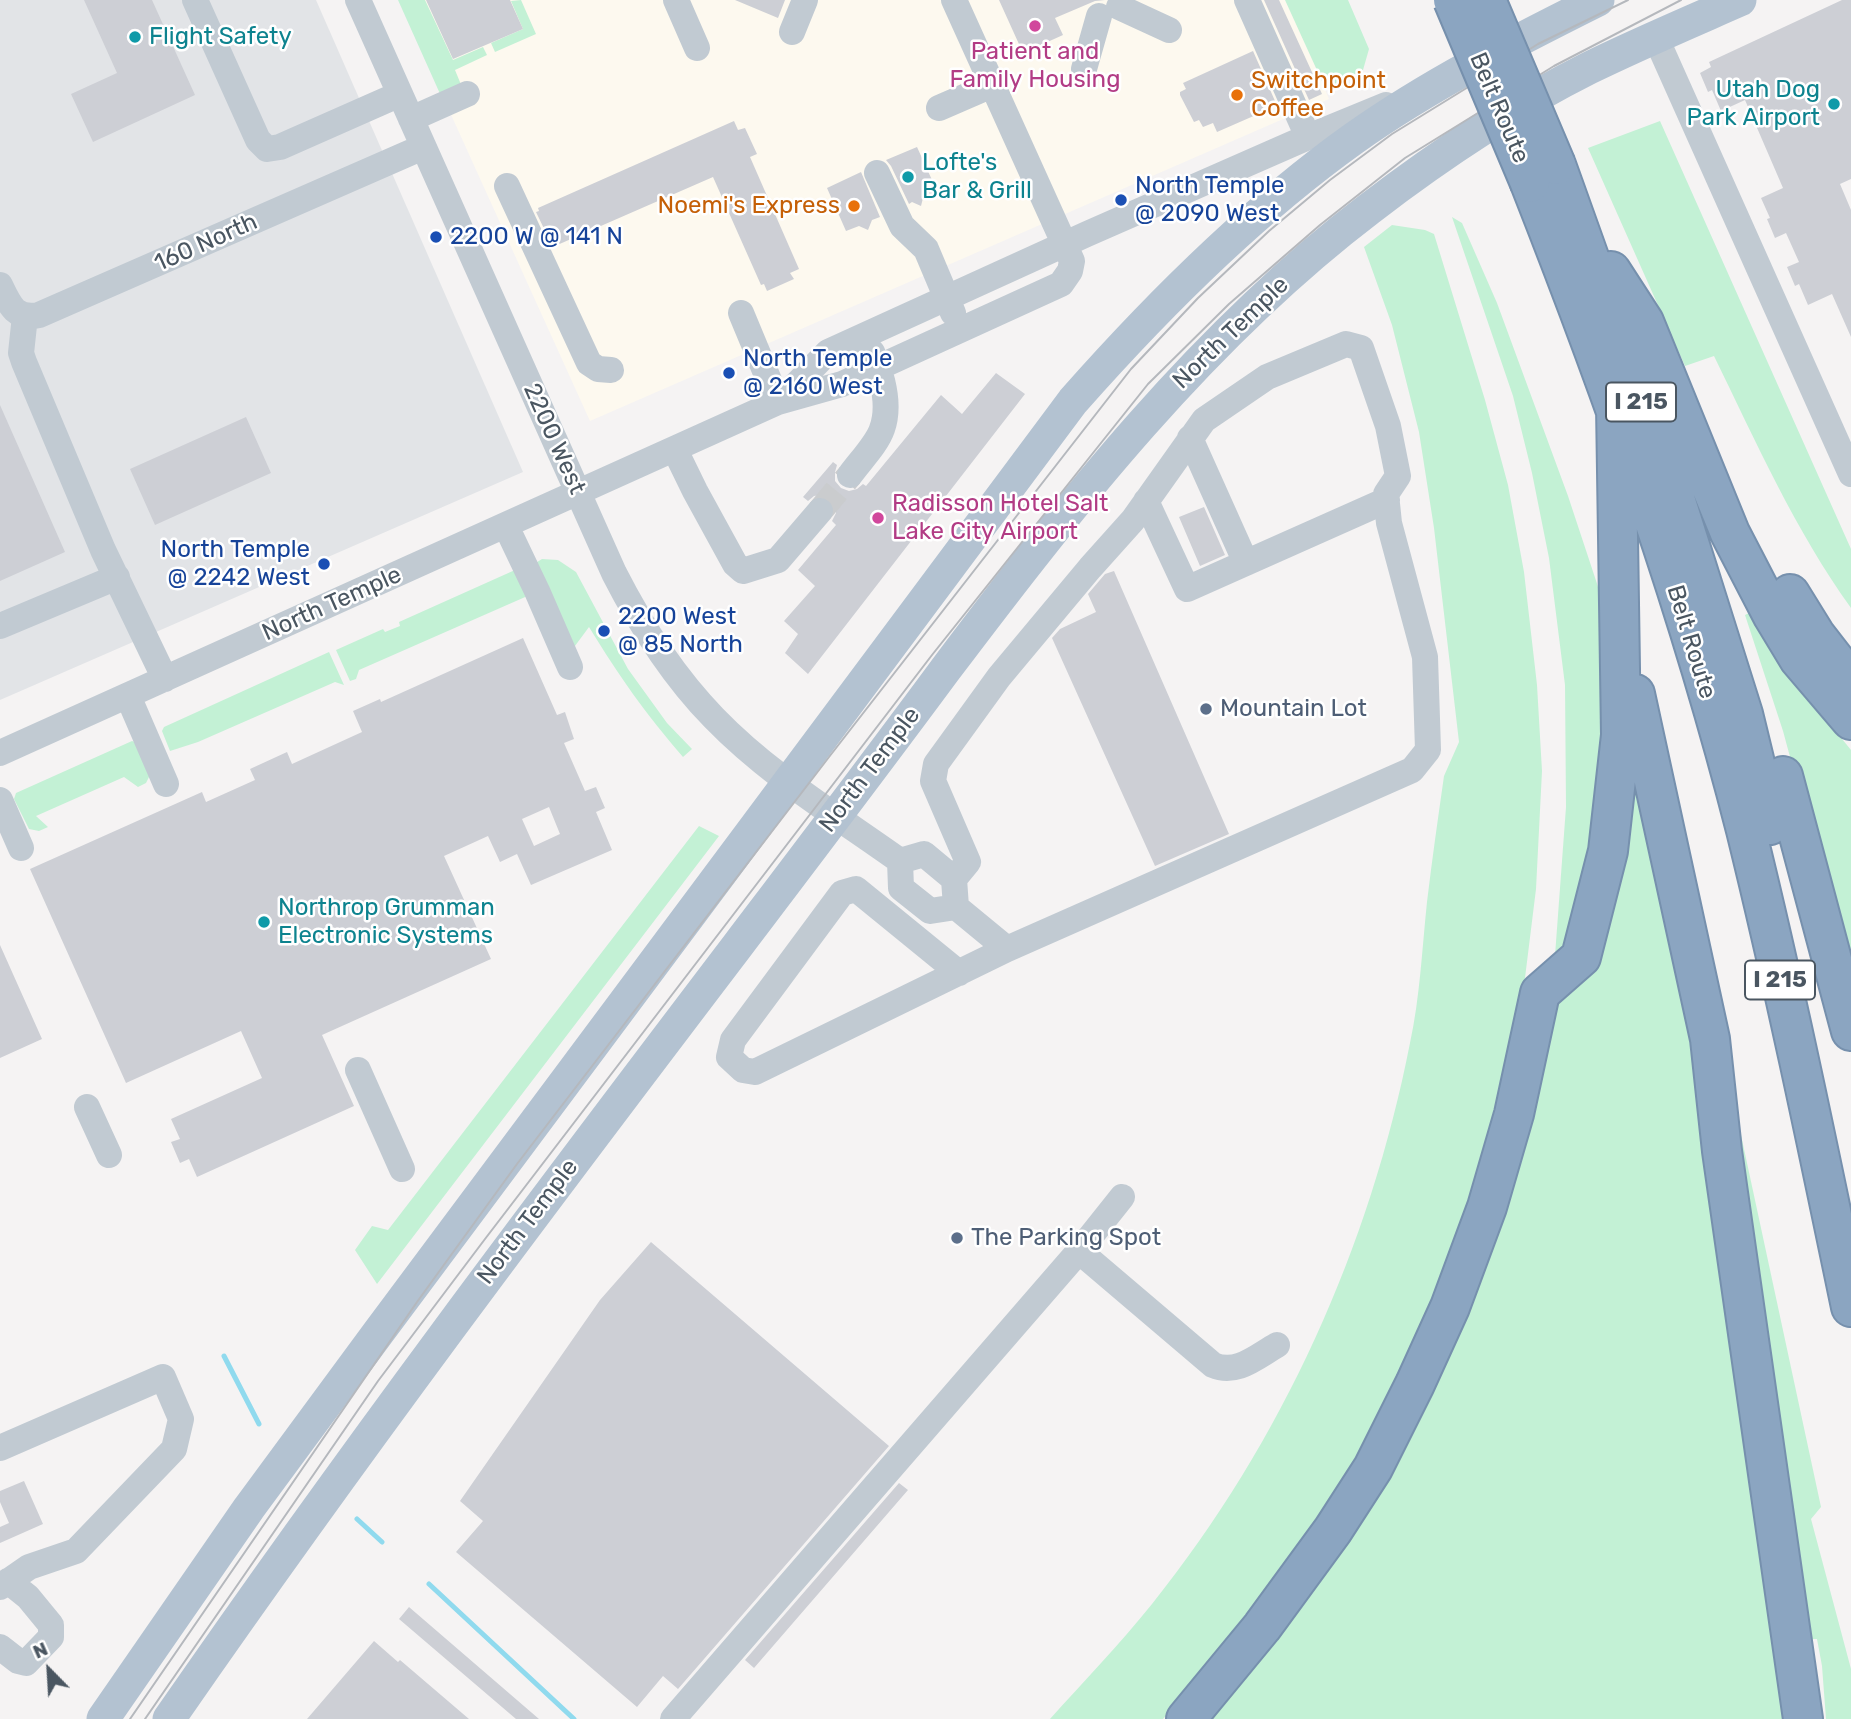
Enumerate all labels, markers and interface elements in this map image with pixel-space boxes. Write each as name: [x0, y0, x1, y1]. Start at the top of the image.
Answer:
marker: Patient and Family Housing: [1027, 18, 1043, 34]
place label: Flight Safety: [149, 23, 292, 51]
marker: Flight Safety: [127, 29, 143, 45]
place label: Patient and Family Housing: [950, 38, 1120, 94]
street label: Belt Route: [1463, 48, 1535, 168]
place label: Switchpoint Coffee: [1251, 67, 1386, 123]
place label: Utah Dog Park Airport: [1687, 76, 1820, 132]
marker: Switchpoint Coffee: [1229, 87, 1245, 103]
marker: Utah Dog Park Airport: [1826, 96, 1842, 112]
place label: Lofte's Bar & Grill: [922, 149, 1032, 205]
marker: Lofte's Bar & Grill: [900, 169, 916, 185]
place label: North Temple @ 2090 West: [1135, 172, 1284, 228]
place label: Noemi's Express: [658, 192, 840, 220]
marker: North Temple @ 2090 West: [1113, 192, 1129, 208]
marker: Noemi's Express: [846, 198, 862, 214]
street label: 160 North: [150, 208, 262, 278]
place label: 2200 W @ 141 N: [450, 223, 623, 251]
marker: 2200 W @ 141 N: [428, 229, 444, 245]
street label: North Temple: [1167, 271, 1295, 395]
place label: North Temple @ 2160 West: [743, 345, 892, 401]
marker: North Temple @ 2160 West: [721, 365, 737, 381]
street label: 2200 West: [517, 379, 591, 499]
road number: I 215: [1606, 382, 1676, 422]
place label: Radisson Hotel Salt Lake City Airport: [892, 490, 1108, 546]
marker: Radisson Hotel Salt Lake City Airport: [870, 510, 886, 526]
place label: North Temple @ 2242 West: [161, 536, 310, 592]
marker: North Temple @ 2242 West: [316, 556, 332, 572]
street label: North Temple: [258, 560, 406, 648]
street label: Belt Route: [1660, 582, 1722, 702]
place label: 2200 West @ 85 North: [618, 603, 743, 659]
marker: 2200 West @ 85 North: [596, 623, 612, 639]
place label: Mountain Lot: [1220, 695, 1367, 723]
marker: Mountain Lot: [1198, 701, 1214, 717]
street label: North Temple: [814, 702, 926, 838]
place label: Northrop Grumman Electronic Systems: [278, 894, 495, 950]
marker: Northrop Grumman Electronic Systems: [256, 914, 272, 930]
road number: I 215: [1745, 960, 1815, 1000]
street label: North Temple: [472, 1154, 584, 1290]
place label: The Parking Spot: [971, 1224, 1161, 1252]
marker: The Parking Spot: [949, 1230, 965, 1246]
north arrow: [14, 1635, 84, 1705]
text: N: [29, 1637, 51, 1664]

